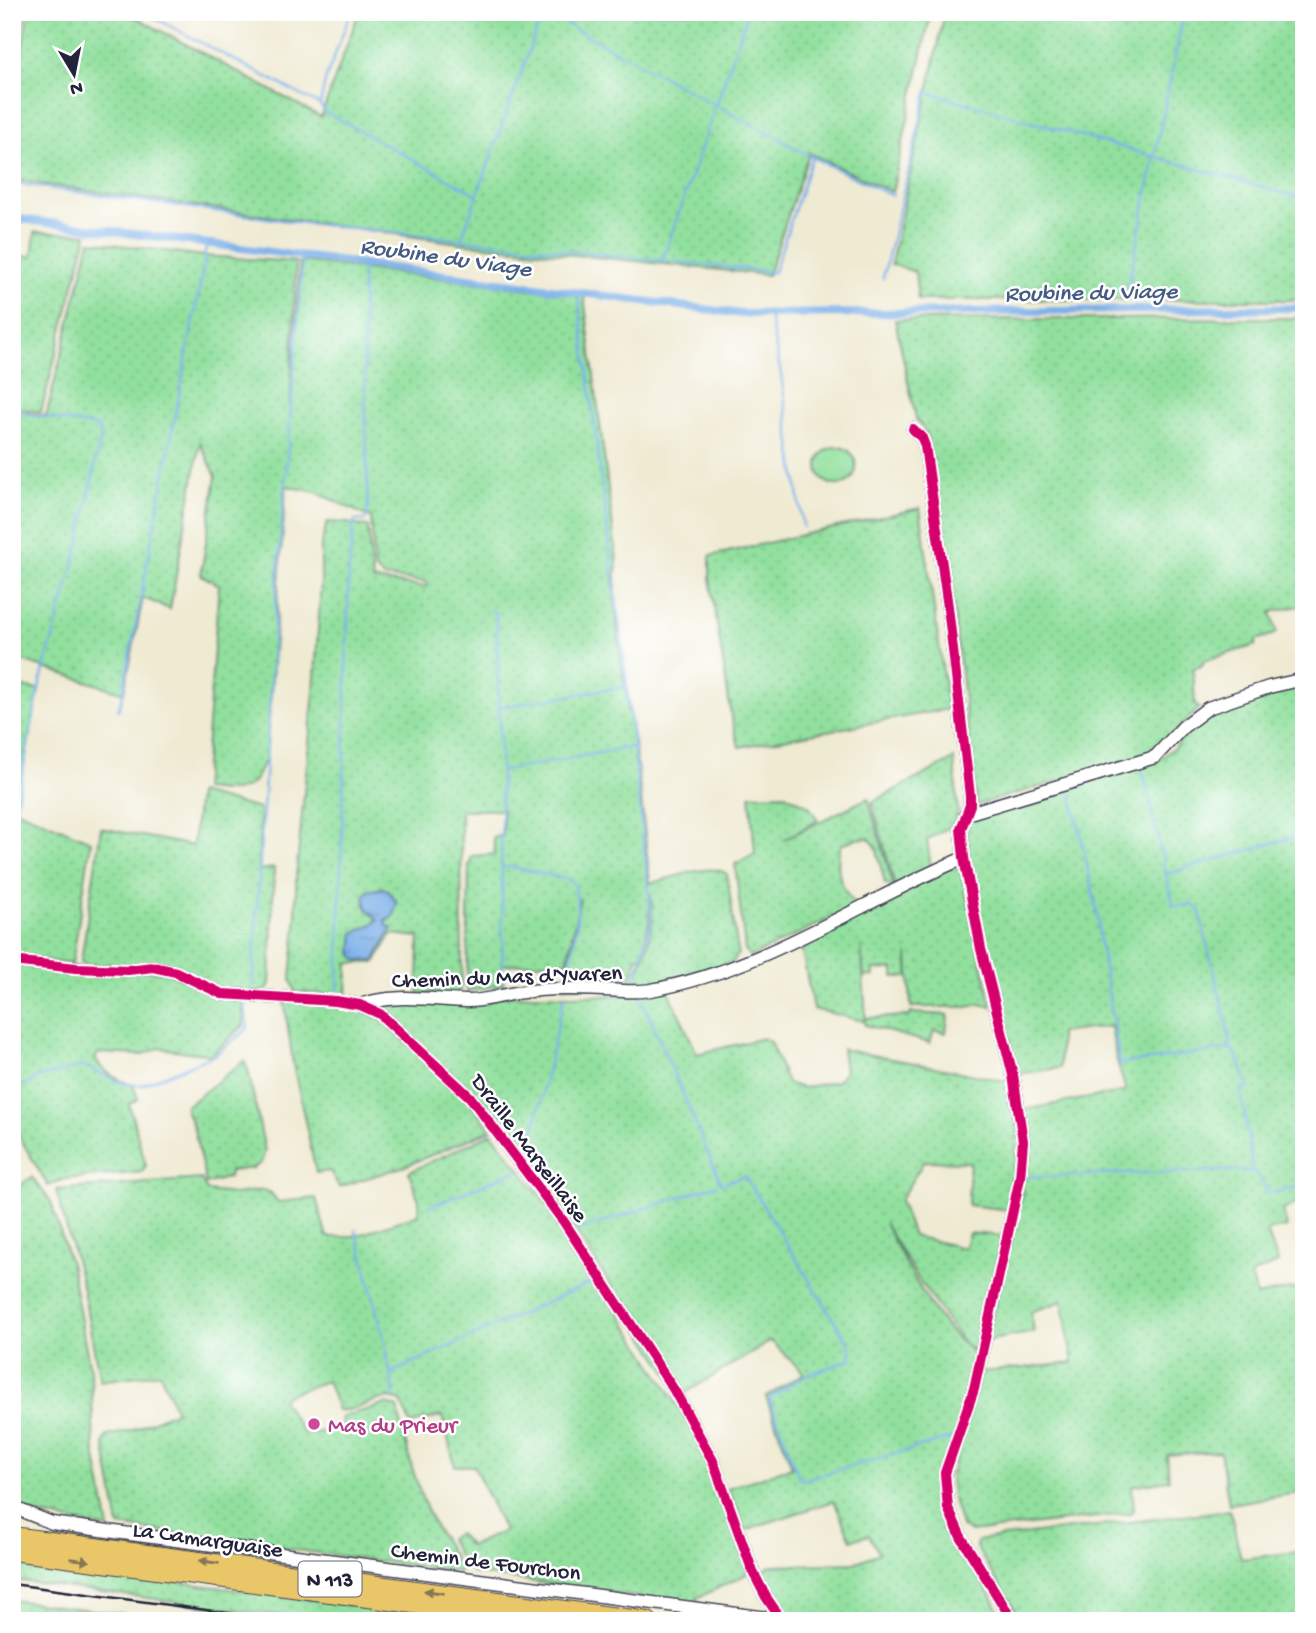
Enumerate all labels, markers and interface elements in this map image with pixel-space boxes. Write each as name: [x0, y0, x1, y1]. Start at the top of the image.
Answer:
north arrow: [38, 38, 108, 108]
text: N: [68, 75, 84, 100]
water label: Roubine du Viage: [358, 233, 535, 286]
water label: Roubine du Viage: [1005, 278, 1179, 311]
street label: Chemin du Mas d'Yvaren: [391, 961, 623, 996]
street label: Draille Marseillaise: [462, 1068, 593, 1230]
place label: Mas du Prieur: [328, 1414, 459, 1441]
marker: Mas du Prieur: [306, 1416, 322, 1432]
street label: La Camarguaise: [131, 1518, 285, 1566]
street label: Chemin de Fourchon: [389, 1538, 582, 1589]
one-way arrow: [69, 1555, 91, 1566]
one-way arrow: [198, 1557, 220, 1568]
road number: N 113: [298, 1562, 362, 1596]
one-way arrow: [423, 1587, 445, 1598]

